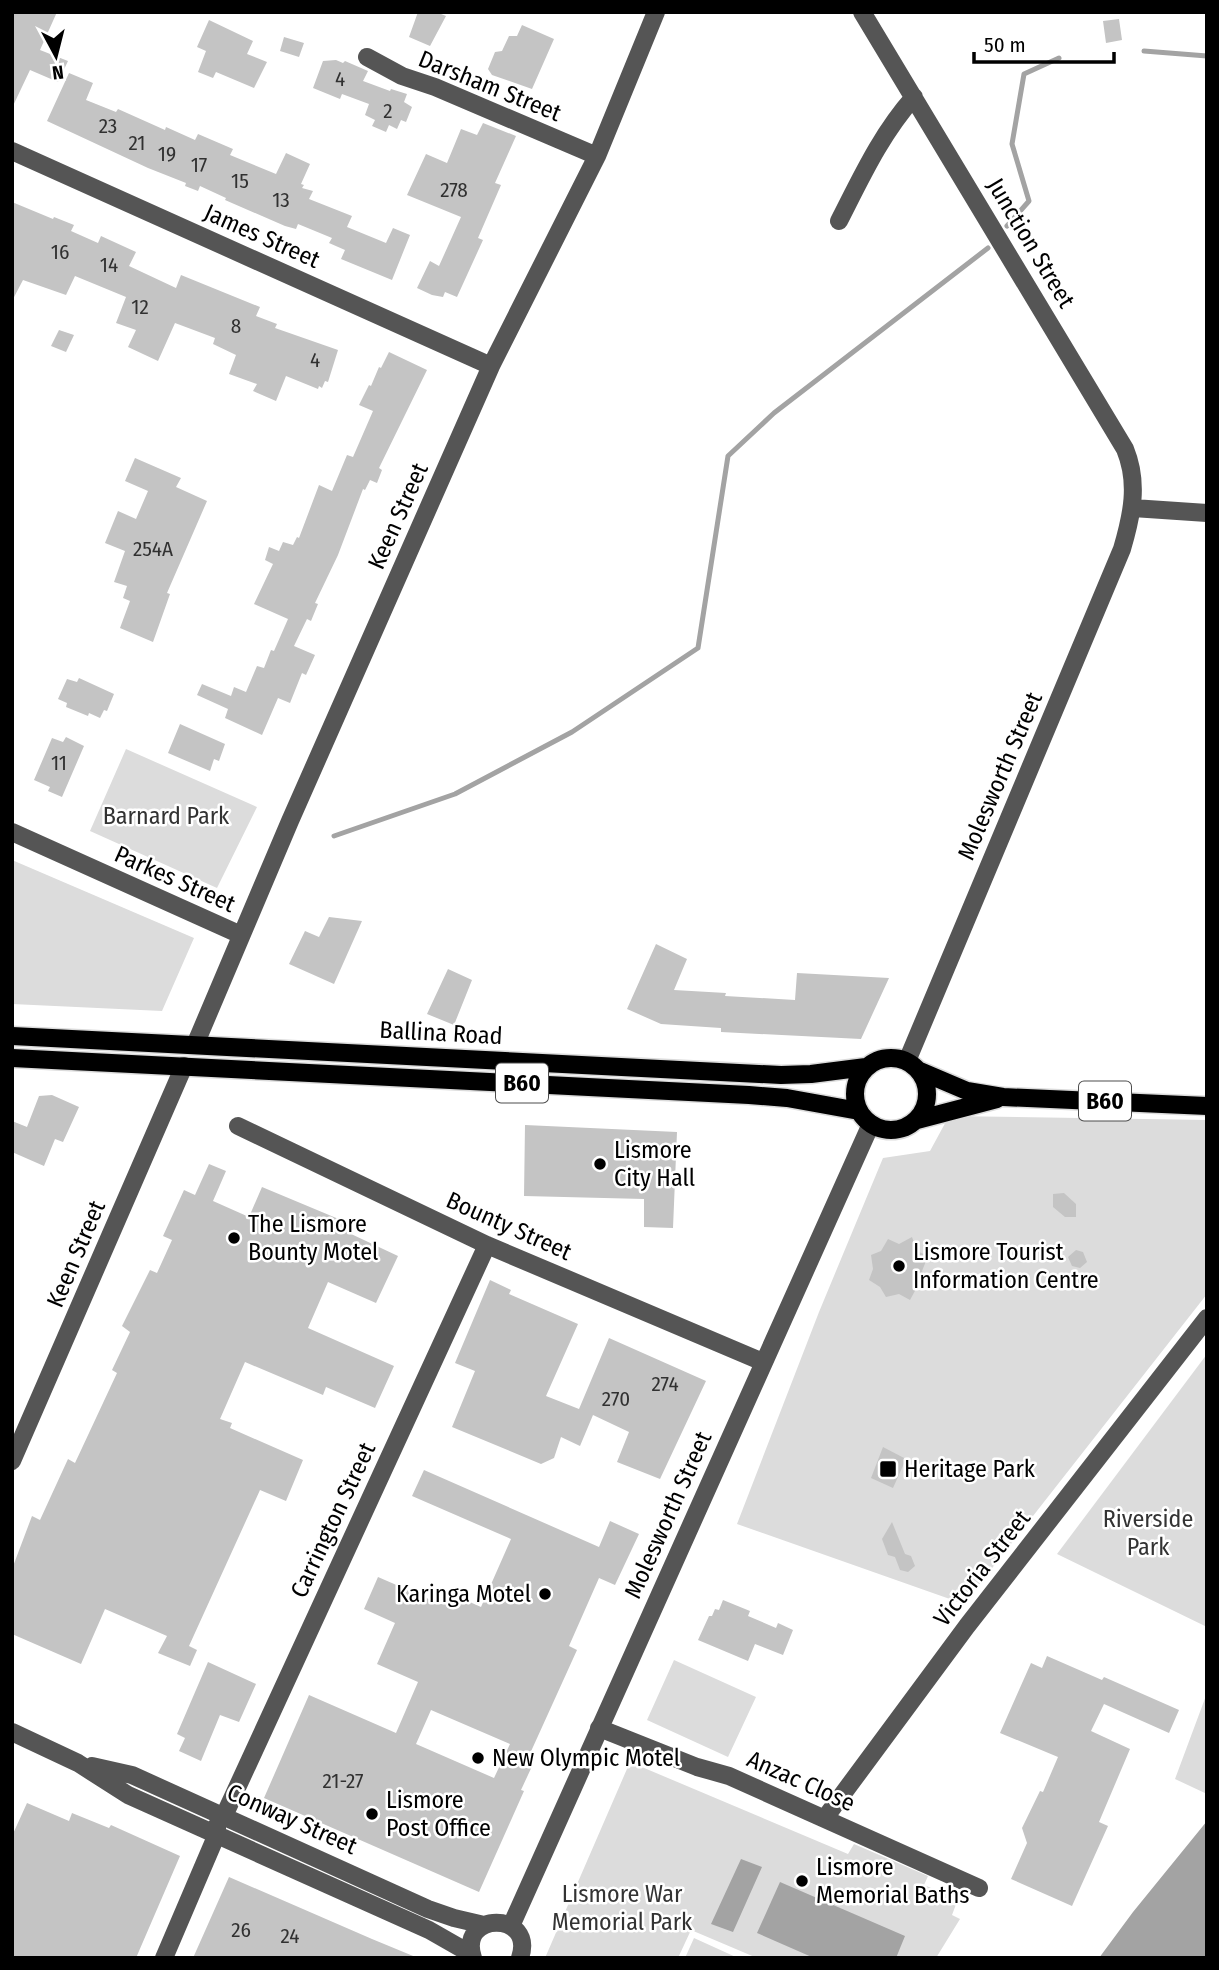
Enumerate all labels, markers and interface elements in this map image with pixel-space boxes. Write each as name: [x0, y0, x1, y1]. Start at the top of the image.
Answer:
north arrow: [21, 21, 91, 91]
scale bar: [974, 21, 1114, 65]
text: 50 m: [984, 32, 1026, 58]
street label: Darsham Street: [415, 45, 566, 127]
text: N: [51, 60, 65, 84]
house number: 4: [335, 66, 345, 92]
house number: 2: [383, 98, 393, 124]
house number: 23: [99, 113, 117, 139]
house number: 21: [129, 130, 146, 156]
house number: 19: [158, 141, 176, 167]
house number: 17: [191, 152, 207, 178]
house number: 15: [231, 168, 249, 194]
street label: Junction Street: [981, 173, 1081, 313]
house number: 278: [440, 177, 468, 203]
house number: 13: [272, 187, 290, 213]
street label: James Street: [200, 198, 324, 274]
house number: 16: [51, 239, 69, 265]
house number: 14: [100, 252, 118, 278]
house number: 12: [131, 294, 149, 320]
house number: 8: [231, 313, 241, 339]
house number: 4: [310, 347, 320, 373]
street label: Keen Street: [362, 458, 434, 573]
house number: 254A: [133, 536, 173, 562]
street label: Molesworth Street: [952, 688, 1048, 864]
house number: 11: [51, 750, 67, 776]
park label: Barnard Park: [103, 802, 230, 830]
street label: Parkes Street: [110, 840, 240, 918]
street label: Ballina Road: [379, 1016, 503, 1050]
road number: B60: [496, 1064, 548, 1102]
road number: B60: [1079, 1082, 1131, 1120]
place label: Lismore City Hall: [614, 1136, 695, 1192]
marker: Lismore City Hall: [592, 1156, 608, 1172]
street label: Bounty Street: [442, 1186, 576, 1266]
street label: Keen Street: [41, 1196, 111, 1312]
place label: The Lismore Bounty Motel: [248, 1210, 378, 1266]
marker: The Lismore Bounty Motel: [226, 1230, 242, 1246]
place label: Lismore Tourist Information Centre: [913, 1238, 1099, 1294]
marker: Lismore Tourist Information Centre: [891, 1258, 907, 1274]
house number: 274: [651, 1371, 679, 1397]
house number: 270: [602, 1386, 630, 1412]
street label: Molesworth Street: [619, 1427, 717, 1603]
street label: Carrington Street: [285, 1438, 381, 1602]
place label: Heritage Park: [904, 1455, 1036, 1483]
marker: Heritage Park: [878, 1459, 898, 1479]
street label: Victoria Street: [928, 1504, 1036, 1632]
park label: Riverside Park: [1103, 1505, 1193, 1561]
place label: Karinga Motel: [396, 1580, 531, 1608]
marker: Karinga Motel: [537, 1586, 553, 1602]
place label: New Olympic Motel: [492, 1744, 680, 1772]
street label: Anzac Close: [743, 1745, 859, 1817]
marker: New Olympic Motel: [470, 1750, 486, 1766]
house number: 21-27: [322, 1768, 364, 1794]
street label: Conway Street: [223, 1778, 361, 1860]
place label: Lismore Post Office: [386, 1786, 491, 1842]
marker: Lismore Post Office: [364, 1806, 380, 1822]
place label: Lismore Memorial Baths: [816, 1853, 970, 1909]
marker: Lismore Memorial Baths: [794, 1873, 810, 1889]
park label: Lismore War Memorial Park: [552, 1880, 693, 1936]
house number: 26: [231, 1917, 251, 1943]
house number: 24: [280, 1923, 300, 1949]

